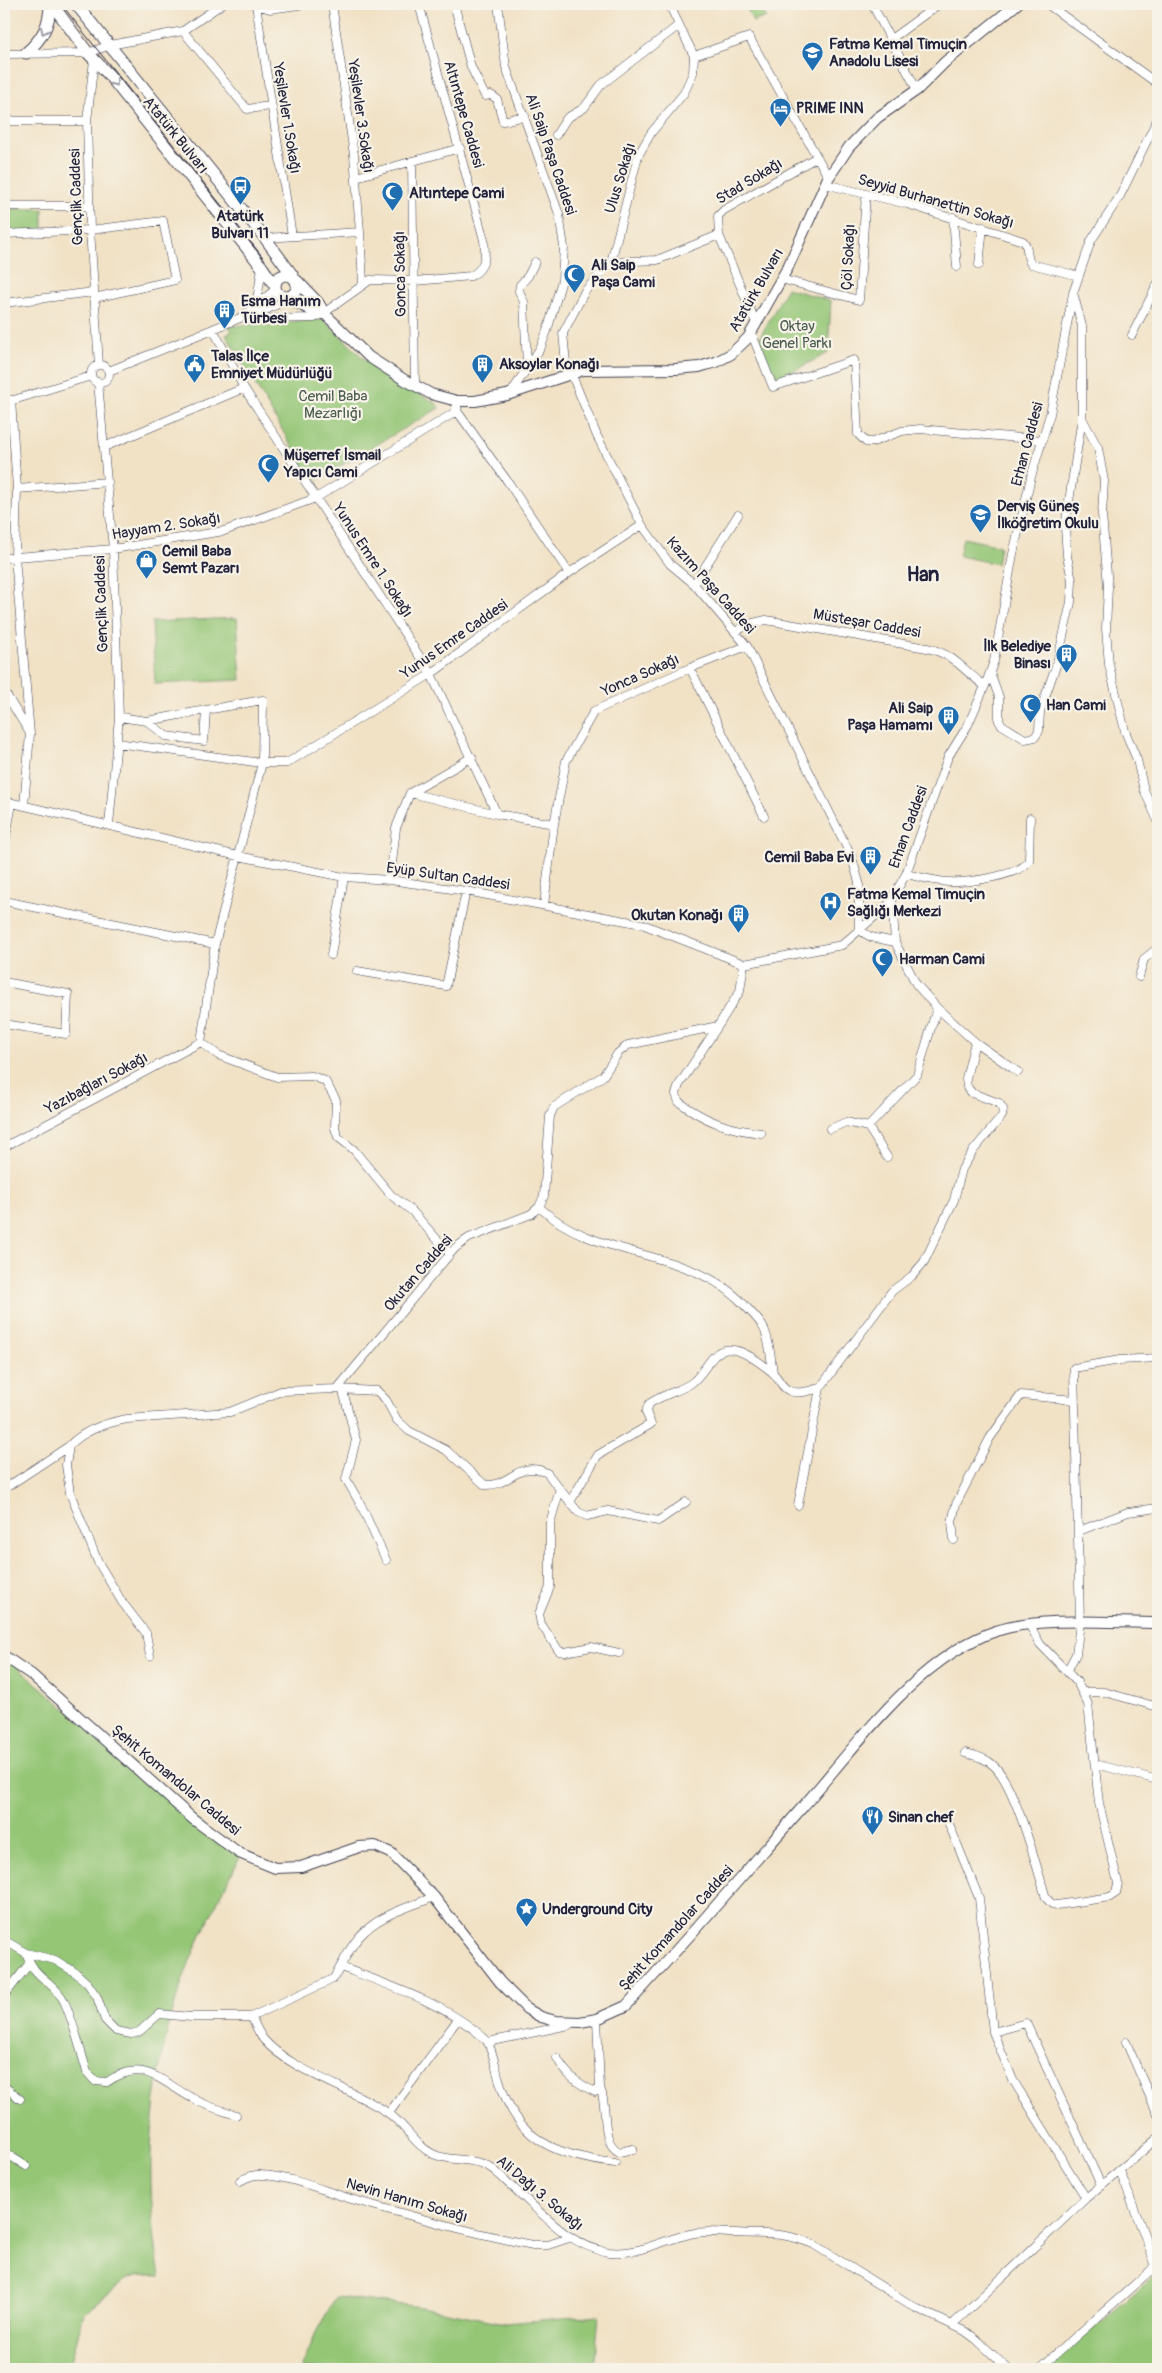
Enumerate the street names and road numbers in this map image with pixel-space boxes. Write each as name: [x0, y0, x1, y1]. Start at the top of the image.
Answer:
street label: Yeşilevler 3.Sokağı: [343, 57, 378, 174]
street label: Altıntepe Caddesi: [439, 58, 488, 170]
street label: Yeşilevler 1.Sokağı: [268, 60, 305, 175]
street label: Ali Saip Paşa Caddesi: [521, 91, 580, 218]
street label: Atatürk Bulvarı: [139, 93, 212, 178]
street label: Ulus Sokağı: [601, 141, 640, 216]
street label: Gençlik Caddesi: [65, 148, 88, 246]
street label: Stad Sokağı: [713, 154, 786, 209]
street label: Seyyid Burhanettin Sokağı: [856, 170, 1016, 233]
street label: Çöl Sokağı: [837, 223, 860, 291]
street label: Gonca Sokağı: [390, 231, 411, 317]
street label: Atatürk Bulvarı: [725, 245, 788, 336]
street label: Erhan Caddesi: [1007, 400, 1048, 488]
street label: Yunus Emre 1. Sokağı: [328, 499, 417, 621]
street label: Hayyam 2. Sokağı: [110, 509, 222, 544]
street label: Kazım Paşa Caddesi: [662, 533, 759, 638]
street label: Gençlik Caddesi: [90, 555, 113, 653]
street label: Yunus Emre Caddesi: [396, 595, 512, 684]
street label: Müsteşar Caddesi: [812, 605, 922, 642]
street label: Yonca Sokağı: [597, 650, 682, 702]
street label: Erhan Caddesi: [885, 783, 932, 871]
street label: Eyüp Sultan Caddesi: [385, 858, 511, 895]
street label: Yazıbağları Sokağı: [40, 1048, 151, 1119]
street label: Okutan Caddesi: [380, 1231, 457, 1316]
street label: Şehit Komandolar Caddesi: [107, 1721, 244, 1840]
street label: Şehit Komandolar Caddesi: [615, 1861, 738, 1995]
street label: Ali Dağı 3. Sokağı: [492, 2152, 587, 2235]
street label: Nevin Hanım Sokağı: [344, 2174, 470, 2227]

